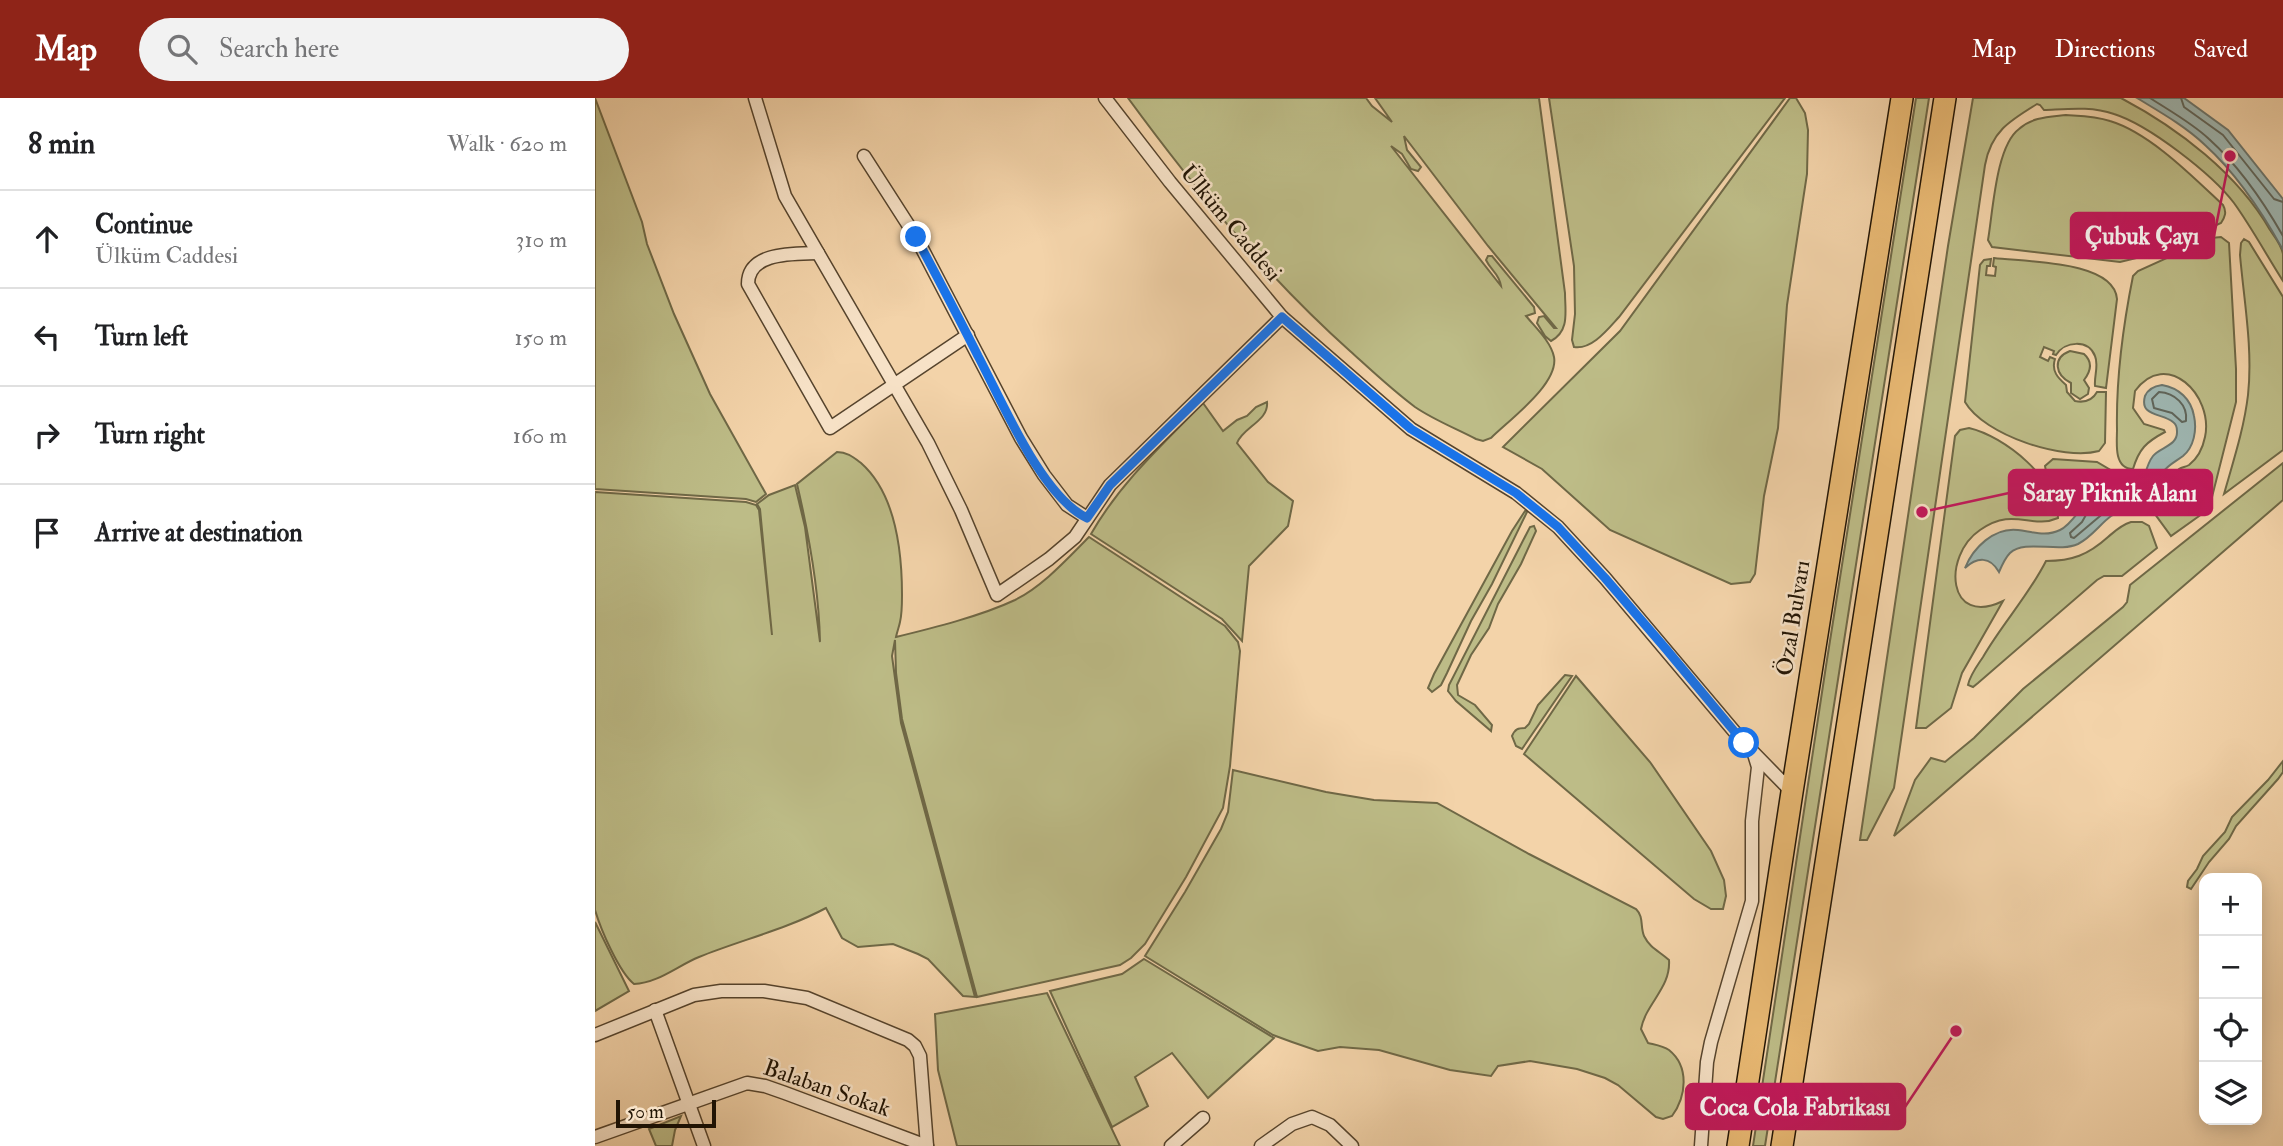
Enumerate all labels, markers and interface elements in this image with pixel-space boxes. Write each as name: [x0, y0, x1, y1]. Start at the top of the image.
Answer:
search box: [139, 18, 629, 81]
text: Map: [35, 29, 97, 70]
icon: search: [163, 30, 201, 68]
text: Search here: [219, 33, 339, 65]
text: Map: [1971, 34, 2016, 65]
text: Directions: [2054, 34, 2155, 65]
text: Saved: [2193, 34, 2248, 65]
text: 8 min: [28, 125, 95, 162]
text: Walk · 620 m: [447, 129, 567, 158]
street label: Ülküm Caddesi: [1174, 159, 1288, 287]
text: Continue: [95, 209, 193, 241]
callout: Çubuk Çayı: [2071, 213, 2214, 258]
icon: ahead: [28, 220, 66, 258]
route end: [900, 221, 931, 252]
text: Çubuk Çayı: [2085, 221, 2200, 252]
text: 310 m: [516, 225, 567, 254]
text: Ülküm Caddesi: [95, 241, 238, 270]
icon: left: [28, 318, 66, 356]
text: Turn left: [95, 321, 188, 353]
text: 150 m: [514, 323, 567, 352]
icon: right: [28, 416, 66, 454]
text: Turn right: [95, 419, 205, 451]
text: 160 m: [513, 421, 567, 450]
callout: Saray Piknik Alanı: [2009, 470, 2212, 515]
text: Saray Piknik Alanı: [2023, 478, 2198, 509]
icon: arrive: [28, 514, 66, 552]
text: Arrive at destination: [95, 517, 303, 549]
street label: Özal Bulvarı: [1770, 558, 1816, 678]
route start: [1728, 727, 1759, 758]
map controls: [2199, 873, 2262, 1125]
button: +: [2199, 873, 2262, 936]
button: −: [2199, 936, 2262, 999]
button: locate: [2199, 999, 2262, 1062]
street label: Balaban Sokak: [760, 1053, 894, 1123]
button: layers: [2199, 1062, 2262, 1125]
callout: Coca Cola Fabrikası: [1686, 1084, 1905, 1129]
text: Coca Cola Fabrikası: [1700, 1092, 1891, 1123]
scale bar: [616, 1097, 716, 1129]
text: 50 m: [627, 1100, 664, 1124]

